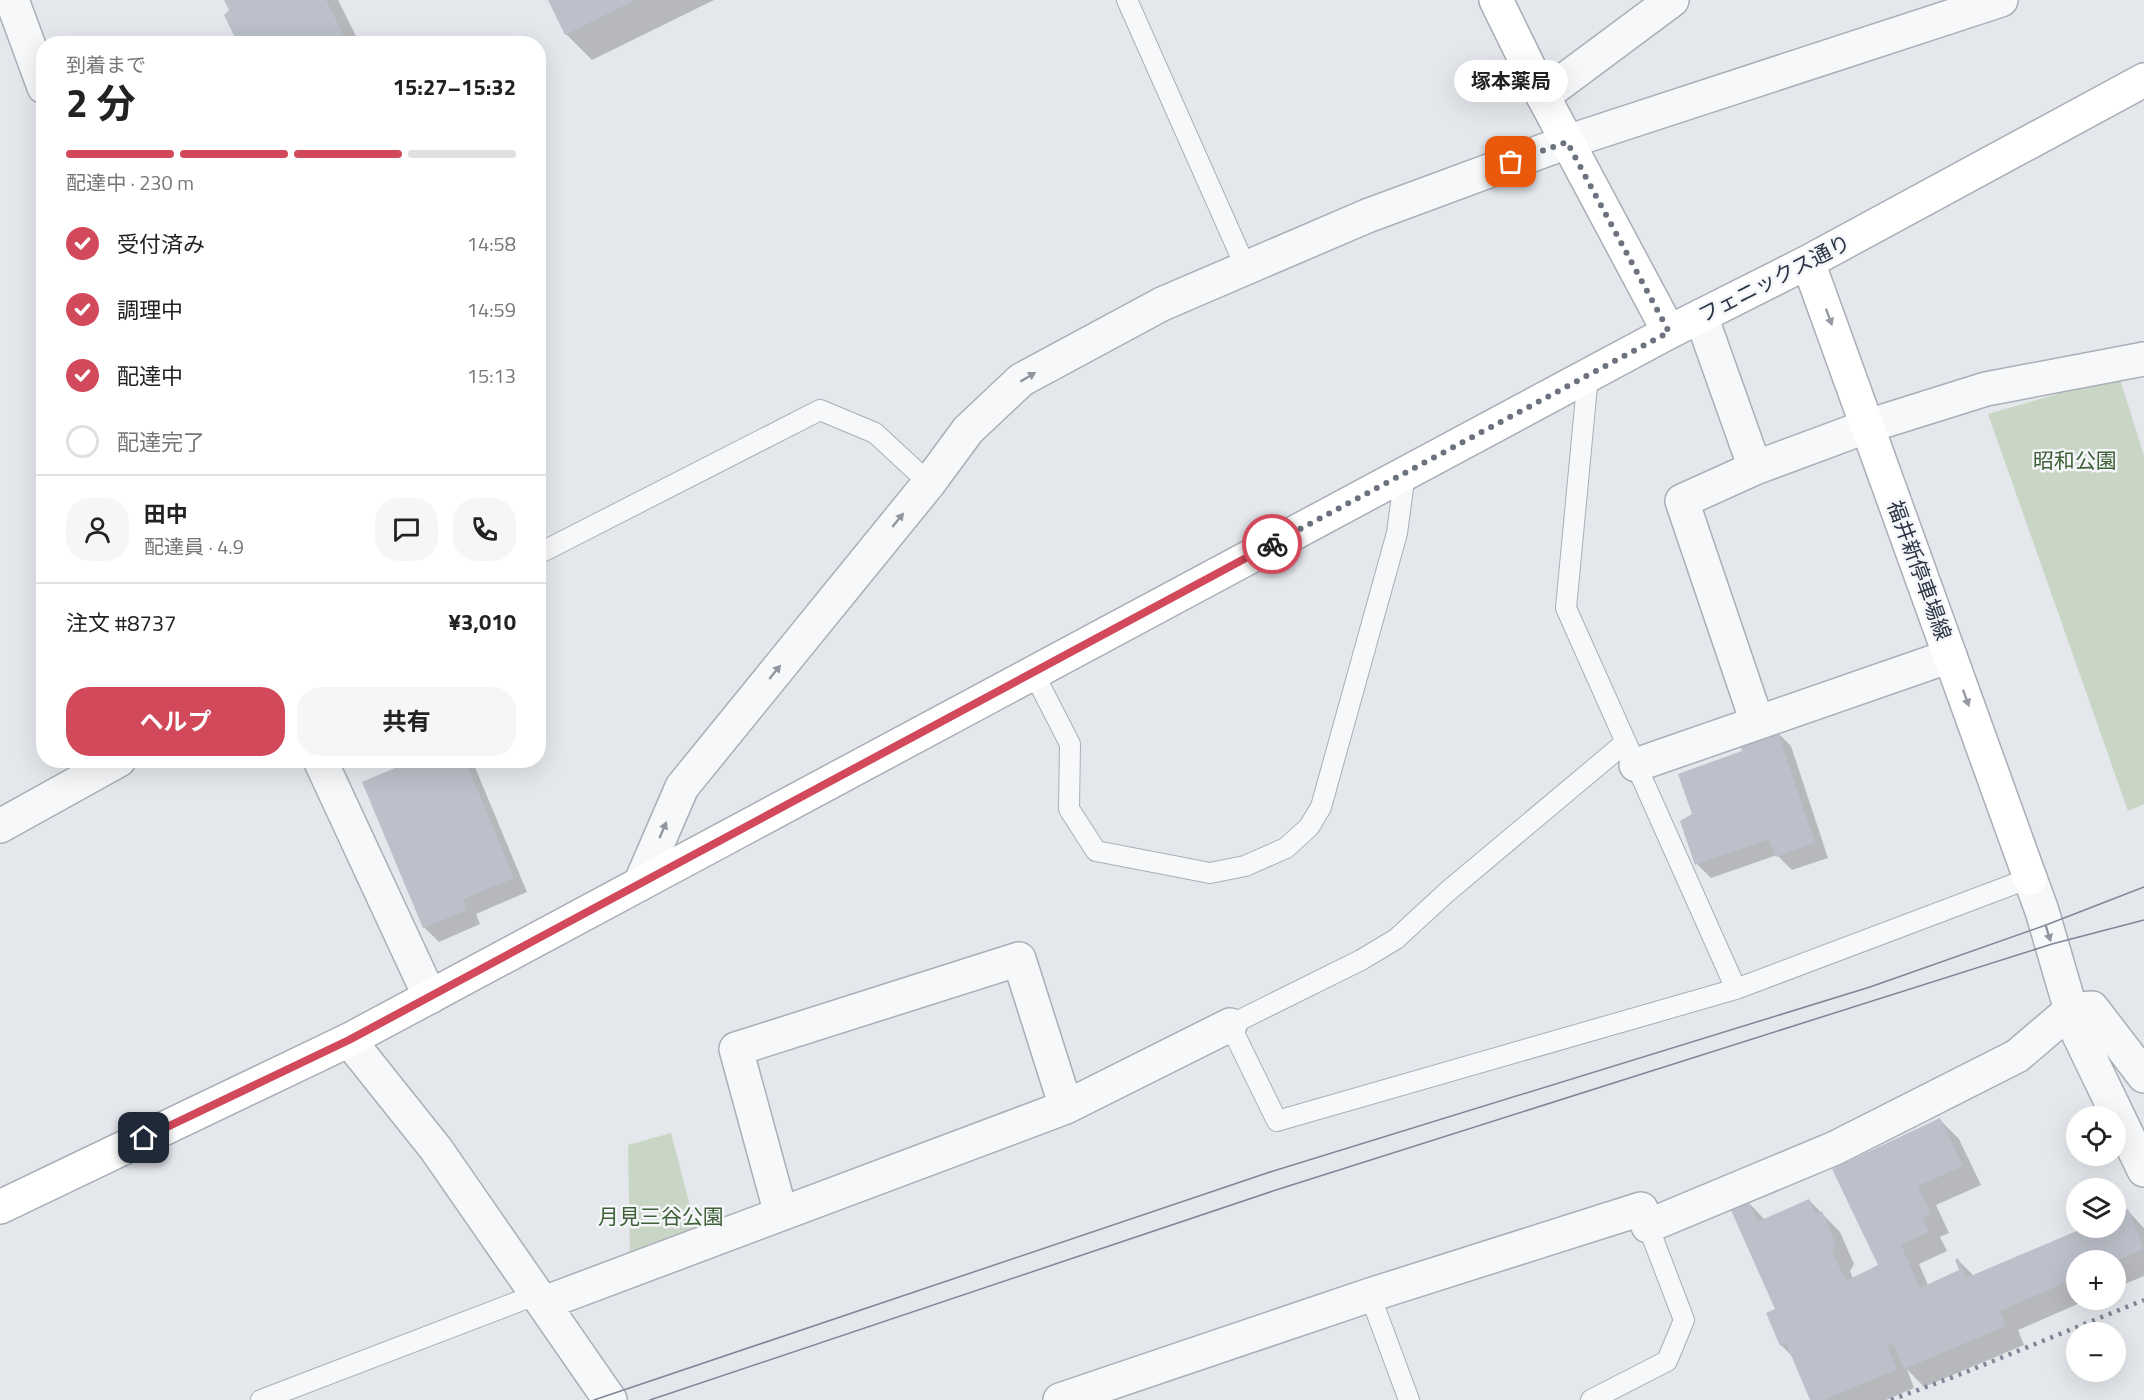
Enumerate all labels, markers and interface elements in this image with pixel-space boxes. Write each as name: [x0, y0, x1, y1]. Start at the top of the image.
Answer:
text: 到着まで: [66, 49, 146, 80]
callout: 塚本薬局: [1454, 60, 1568, 102]
text: 塚本薬局: [1471, 65, 1551, 96]
text: 15:27–15:32: [393, 70, 516, 104]
text: 2 分: [66, 73, 135, 132]
pin: [1485, 136, 1536, 187]
icon: bag: [1494, 145, 1527, 178]
text: 配達中 · 230 m: [66, 167, 194, 198]
street label: フェニックス通り: [1692, 226, 1856, 330]
icon: check: [66, 227, 99, 260]
text: 受付済み: [117, 227, 205, 261]
text: 14:58: [467, 228, 516, 259]
icon: check: [66, 293, 99, 326]
text: 調理中: [117, 293, 183, 327]
text: 14:59: [467, 294, 516, 325]
one-way arrow: [1824, 308, 1834, 326]
icon: check: [66, 359, 99, 392]
text: 配達中: [117, 359, 183, 393]
text: 15:13: [467, 360, 516, 391]
one-way arrow: [1020, 371, 1036, 382]
text: 配達完了: [117, 425, 205, 459]
park label: 昭和公園: [2033, 444, 2117, 476]
street label: 福井新停車場線: [1880, 495, 1960, 645]
text: 田中: [144, 497, 188, 531]
button: person: [66, 498, 129, 561]
button: chat: [375, 498, 438, 561]
button: phone: [453, 498, 516, 561]
one-way arrow: [891, 513, 904, 528]
courier: [1242, 514, 1302, 574]
icon: bike: [1256, 528, 1289, 561]
text: 配達員 · 4.9: [144, 531, 244, 562]
text: ¥3,010: [449, 605, 516, 639]
text: 注文 #8737: [66, 606, 176, 640]
one-way arrow: [769, 664, 782, 680]
button: ヘルプ: [66, 687, 285, 756]
button: 共有: [297, 687, 516, 756]
one-way arrow: [1961, 690, 1971, 708]
one-way arrow: [659, 821, 668, 839]
one-way arrow: [2044, 924, 2054, 942]
map controls: [2066, 1106, 2126, 1382]
button: locate: [2066, 1106, 2126, 1166]
pin: [118, 1112, 169, 1163]
icon: home: [127, 1121, 160, 1154]
button: layers: [2066, 1178, 2126, 1238]
park label: 月見三谷公園: [598, 1200, 724, 1232]
button: +: [2066, 1250, 2126, 1310]
button: −: [2066, 1322, 2126, 1382]

